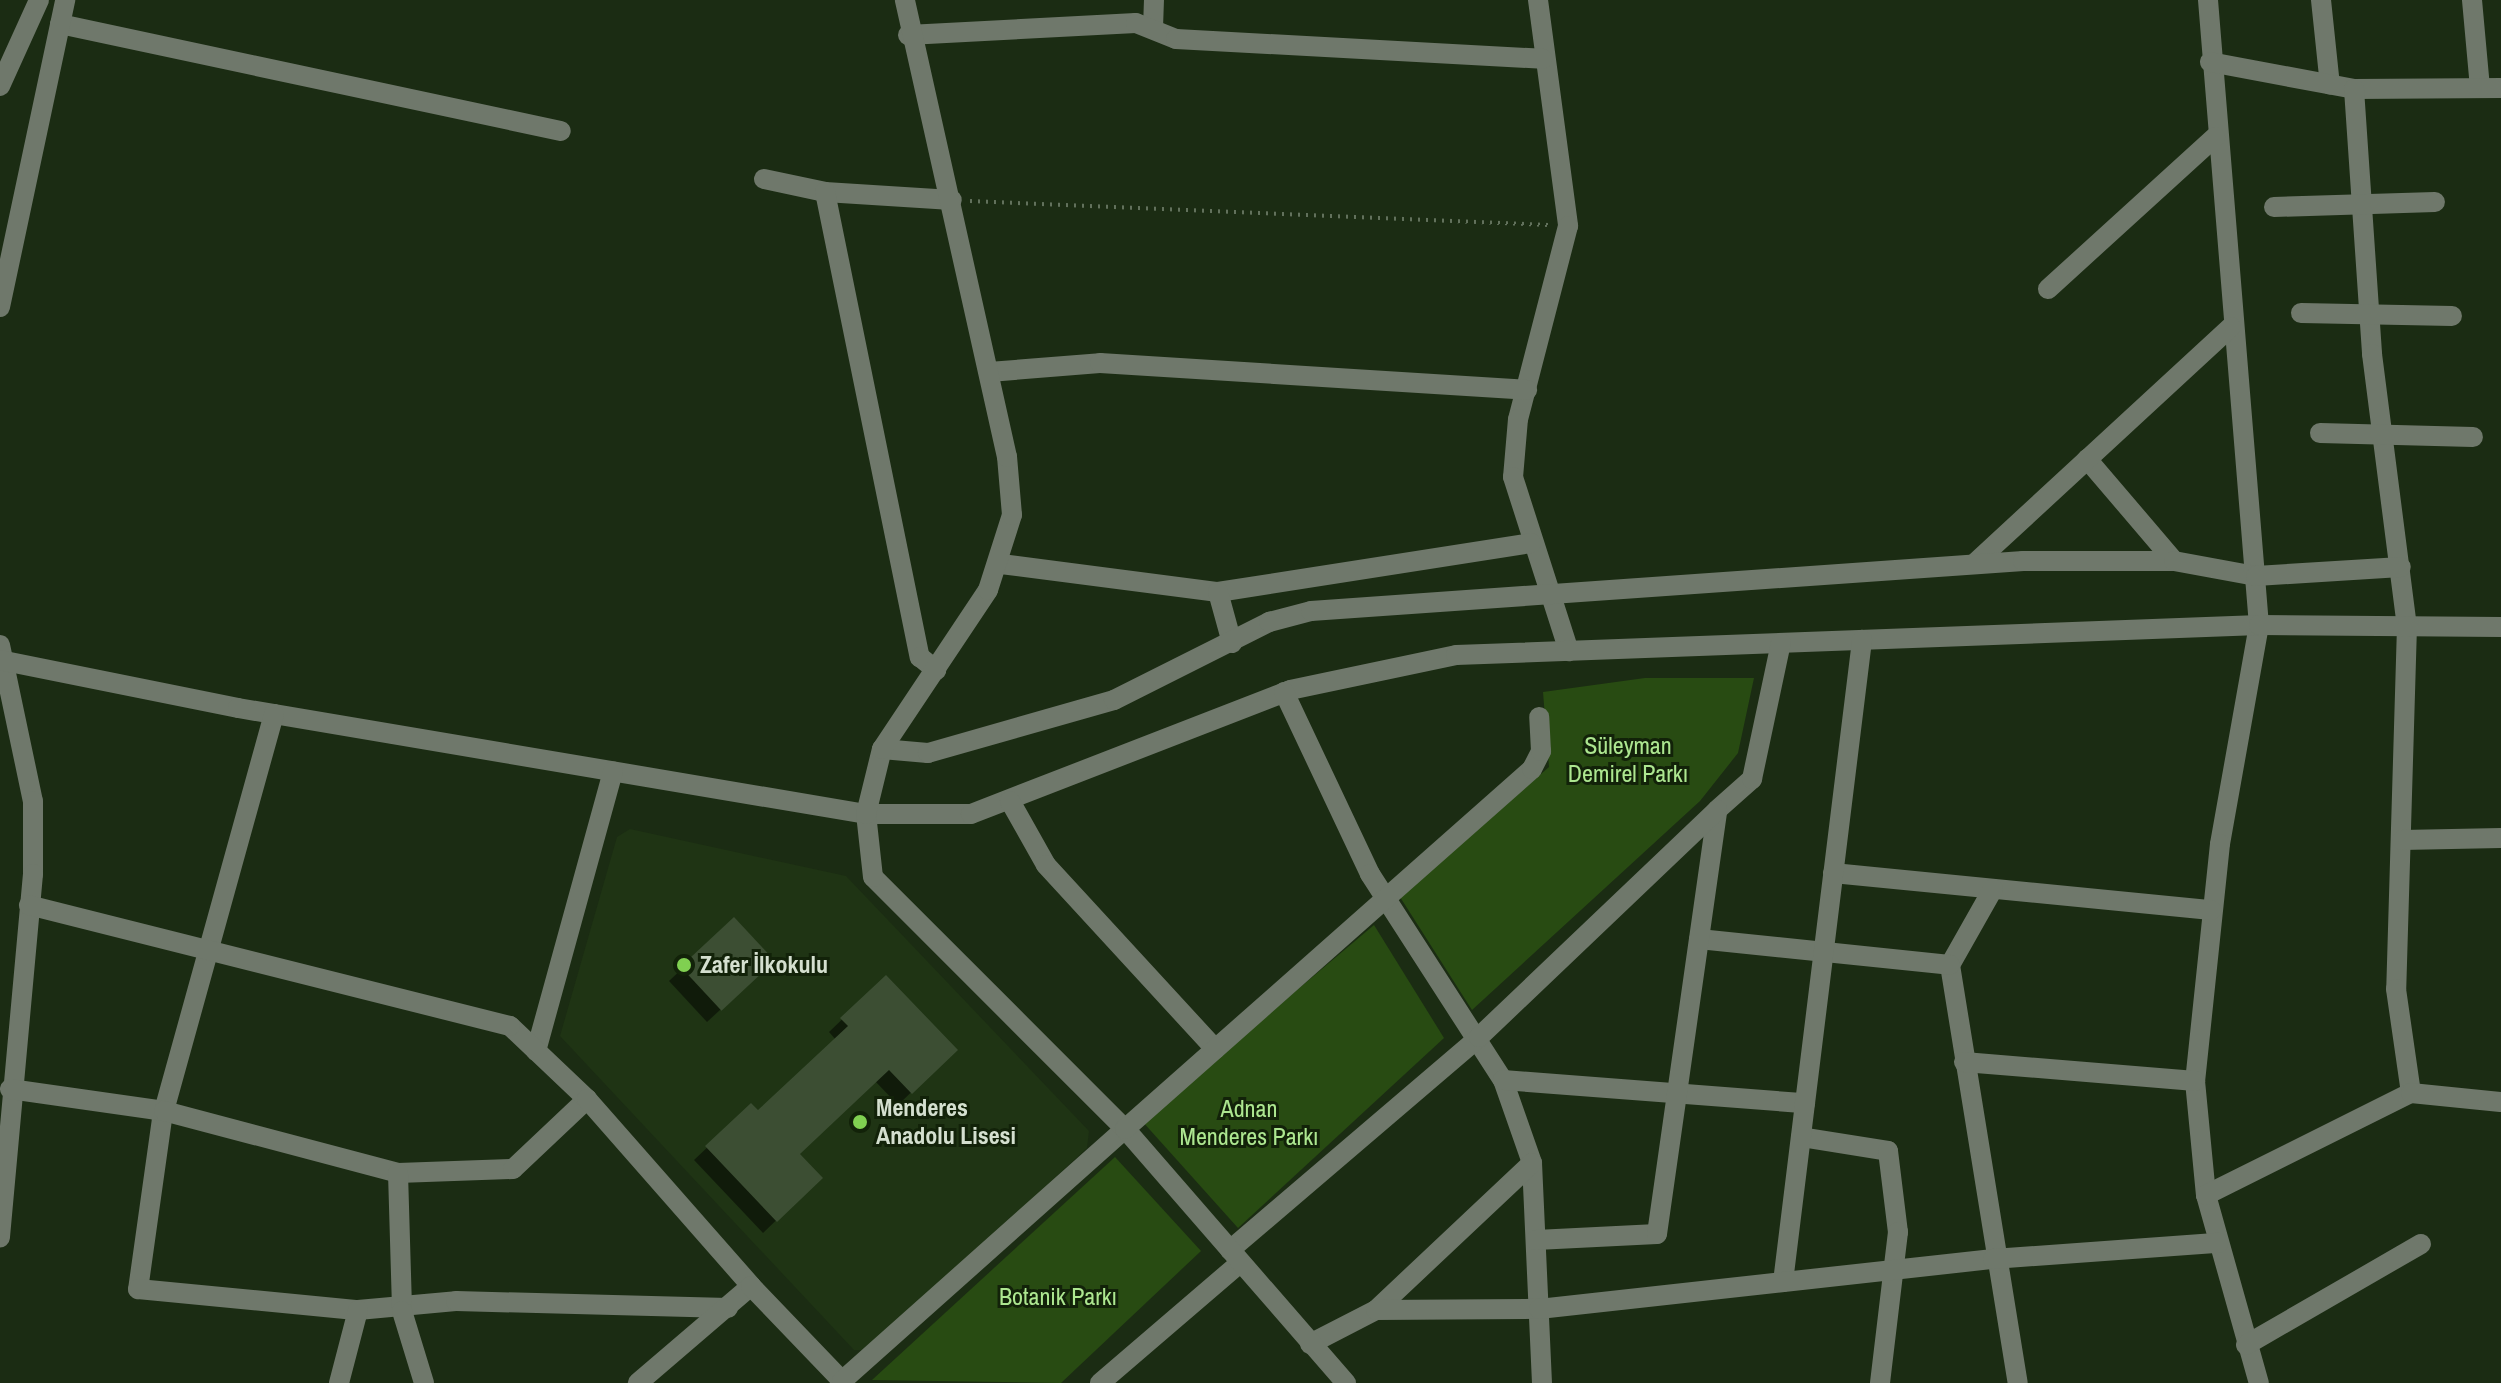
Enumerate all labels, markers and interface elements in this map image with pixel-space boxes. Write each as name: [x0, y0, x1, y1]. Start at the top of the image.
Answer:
park label: Süleyman Demirel Parkı: [1568, 732, 1688, 788]
place label: Zafer İlkokulu: [700, 951, 828, 979]
marker: Zafer İlkokulu: [675, 956, 693, 974]
place label: Menderes Anadolu Lisesi: [876, 1094, 1016, 1150]
park label: Adnan Menderes Parkı: [1180, 1095, 1318, 1151]
marker: Menderes Anadolu Lisesi: [851, 1113, 869, 1131]
park label: Botanik Parkı: [999, 1283, 1117, 1311]

